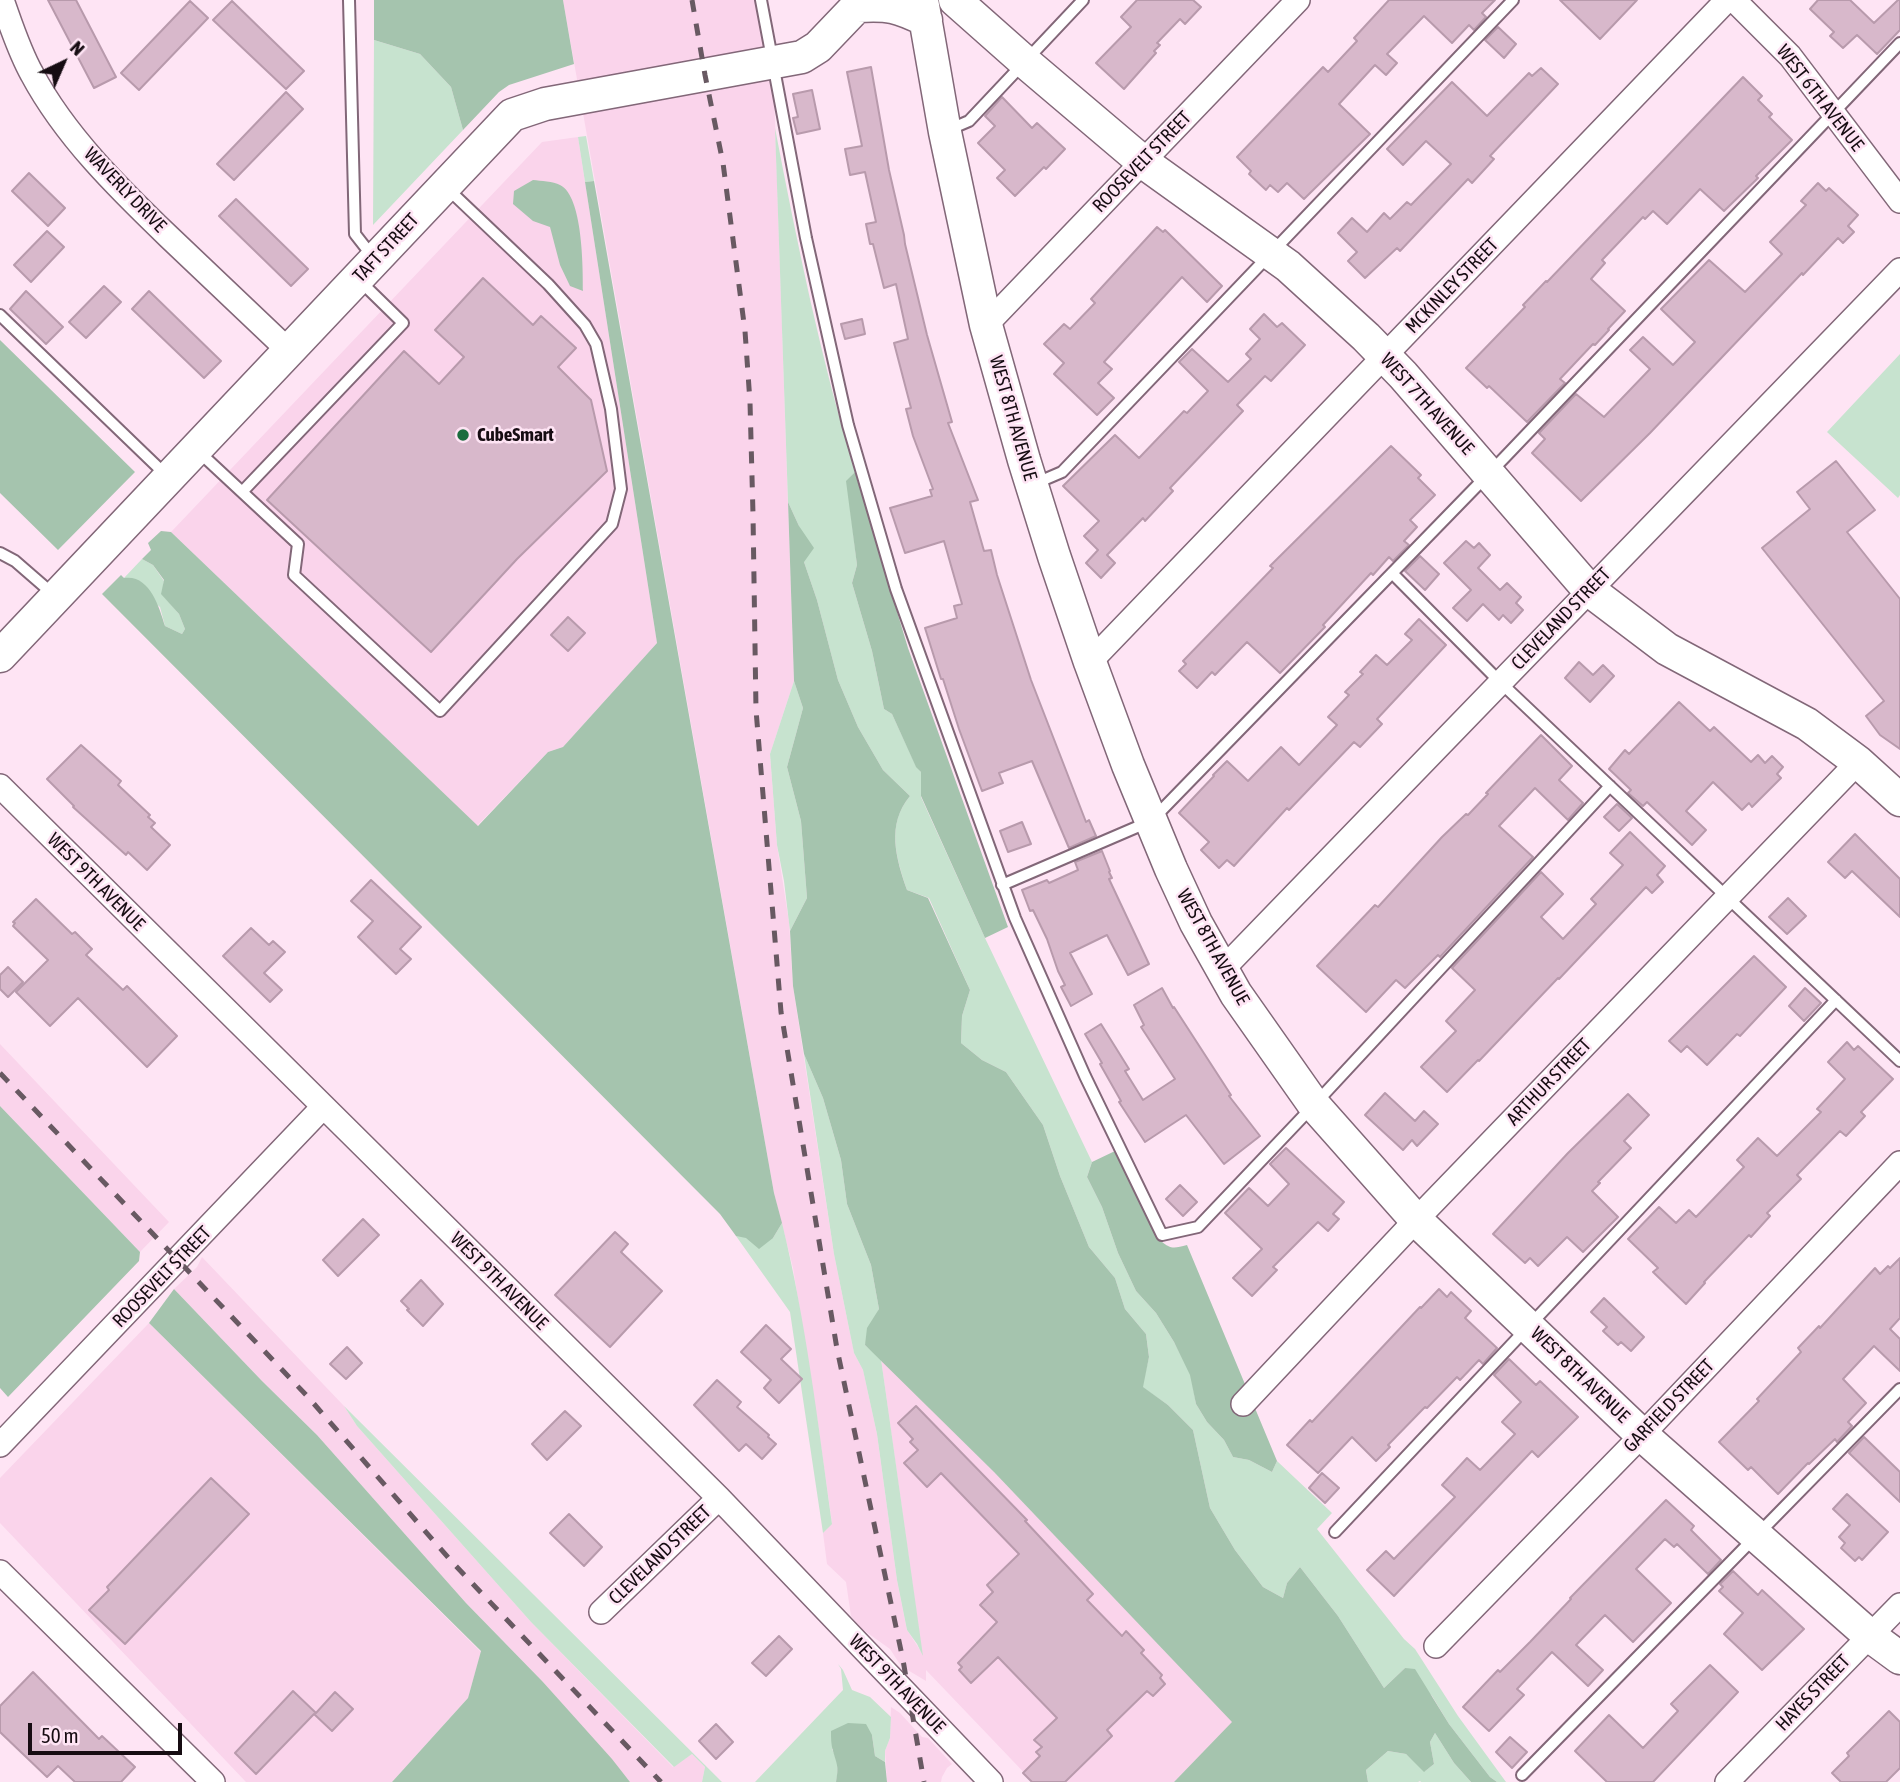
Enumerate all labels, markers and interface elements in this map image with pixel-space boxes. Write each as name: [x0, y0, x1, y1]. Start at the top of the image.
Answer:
north arrow: [28, 28, 98, 98]
text: N: [66, 36, 89, 60]
street label: WEST 6TH AVENUE: [1771, 40, 1869, 156]
street label: ROOSEVELT STREET: [1088, 107, 1196, 217]
street label: WAVERLY DRIVE: [79, 143, 171, 237]
street label: TAFT STREET: [348, 209, 424, 287]
street label: MCKINLEY STREET: [1401, 234, 1503, 338]
street label: WEST 7TH AVENUE: [1376, 349, 1478, 459]
street label: WEST 8TH AVENUE: [984, 353, 1042, 483]
place label: CubeSmart: [477, 424, 554, 446]
marker: CubeSmart: [455, 427, 471, 443]
street label: CLEVELAND STREET: [1507, 563, 1615, 675]
street label: WEST 9TH AVENUE: [42, 828, 150, 936]
street label: WEST 8TH AVENUE: [1172, 885, 1254, 1009]
street label: ARTHUR STREET: [1502, 1034, 1596, 1130]
street label: ROOSEVELT STREET: [108, 1222, 216, 1332]
street label: WEST 9TH AVENUE: [445, 1227, 553, 1335]
street label: WEST 8TH AVENUE: [1526, 1322, 1634, 1428]
street label: GARFIELD STREET: [1619, 1355, 1719, 1457]
street label: CLEVELAND STREET: [604, 1501, 716, 1609]
street label: WEST 9TH AVENUE: [844, 1630, 950, 1738]
street label: HAYES STREET: [1771, 1650, 1855, 1736]
scale bar: [32, 1708, 186, 1752]
text: 50 m: [41, 1723, 79, 1747]

